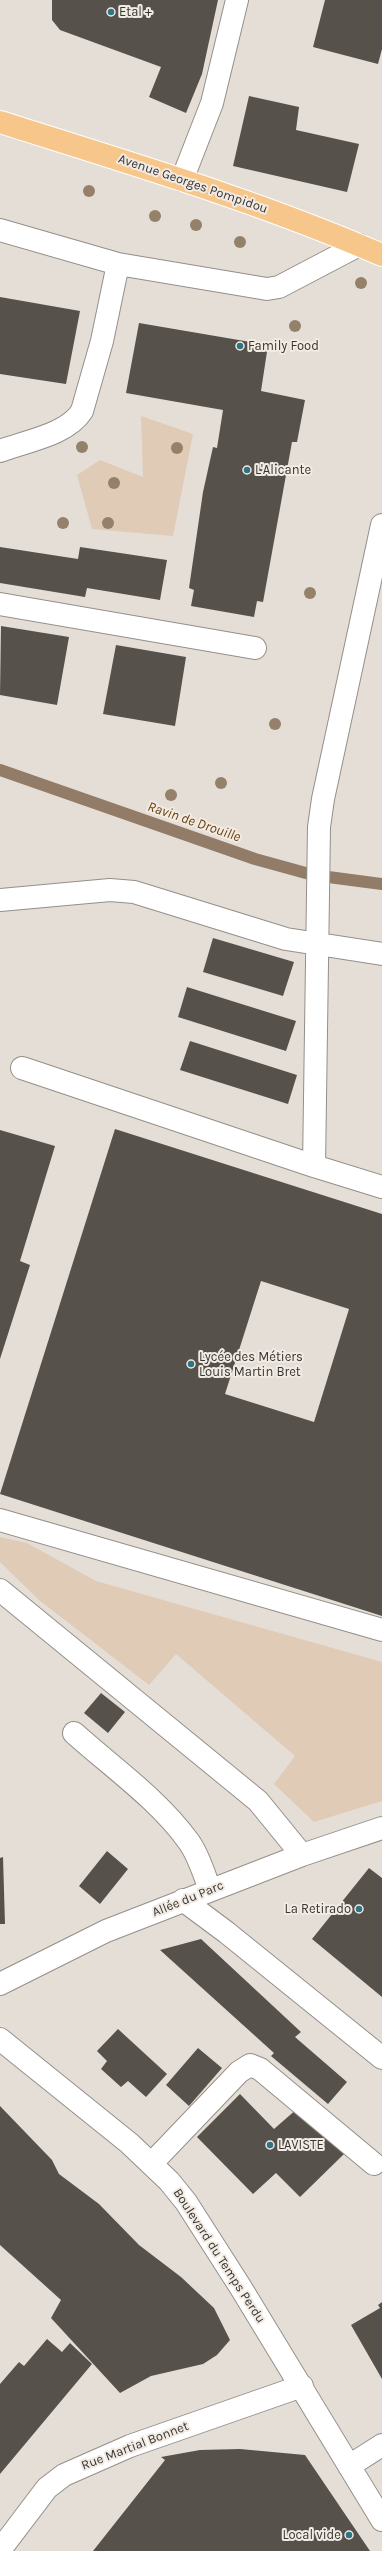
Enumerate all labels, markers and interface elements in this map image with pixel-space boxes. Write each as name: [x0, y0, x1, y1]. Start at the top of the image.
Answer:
place label: Etal +: [119, 4, 152, 20]
marker: Etal +: [106, 7, 116, 17]
street label: Avenue Georges Pompidou: [116, 151, 270, 217]
place label: Family Food: [248, 338, 319, 354]
marker: Family Food: [235, 341, 245, 351]
place label: L'Alicante: [255, 462, 311, 478]
marker: L'Alicante: [242, 465, 252, 475]
water label: Ravin de Drouille: [145, 798, 243, 846]
place label: Lycée des Métiers Louis Martin Bret: [199, 1349, 303, 1380]
marker: Lycée des Métiers Louis Martin Bret: [186, 1359, 196, 1369]
street label: Allée du Parc: [150, 1878, 226, 1920]
place label: La Retirado: [285, 1901, 351, 1917]
marker: La Retirado: [354, 1904, 364, 1914]
place label: LAVISTE: [278, 2137, 324, 2153]
marker: LAVISTE: [265, 2140, 275, 2150]
street label: Boulevard du Temps Perdu: [170, 2186, 268, 2326]
street label: Rue Martial Bonnet: [79, 2418, 191, 2474]
place label: Local vide: [282, 2527, 341, 2543]
marker: Local vide: [344, 2530, 354, 2540]

